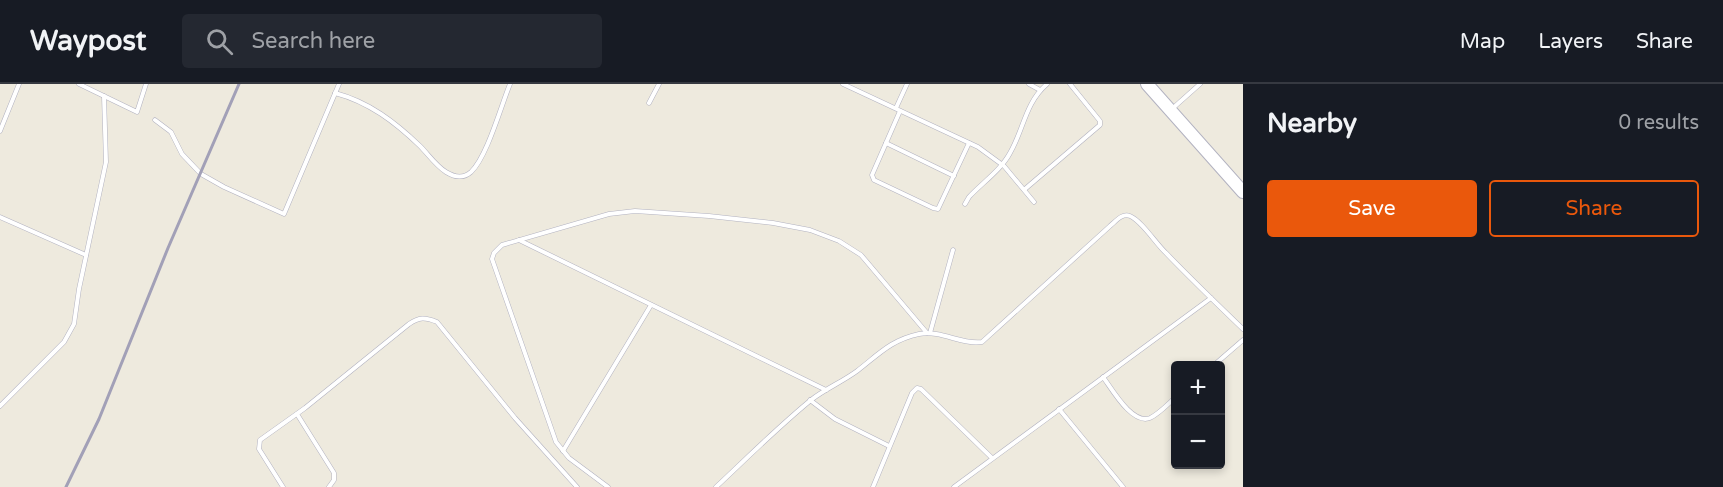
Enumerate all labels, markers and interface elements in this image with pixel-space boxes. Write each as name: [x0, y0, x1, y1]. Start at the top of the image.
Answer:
search box: [182, 14, 602, 68]
text: Waypost: [30, 24, 146, 58]
icon: search: [203, 25, 236, 58]
text: Search here: [251, 28, 375, 54]
text: Map: [1460, 29, 1505, 54]
text: Layers: [1538, 29, 1603, 54]
text: Share: [1636, 29, 1693, 54]
text: Nearby: [1267, 108, 1357, 139]
text: 0 results: [1619, 111, 1699, 135]
button: Save: [1267, 180, 1477, 237]
button: Share: [1489, 180, 1699, 237]
map controls: [1171, 361, 1225, 469]
button: +: [1171, 361, 1225, 415]
button: −: [1171, 415, 1225, 469]

